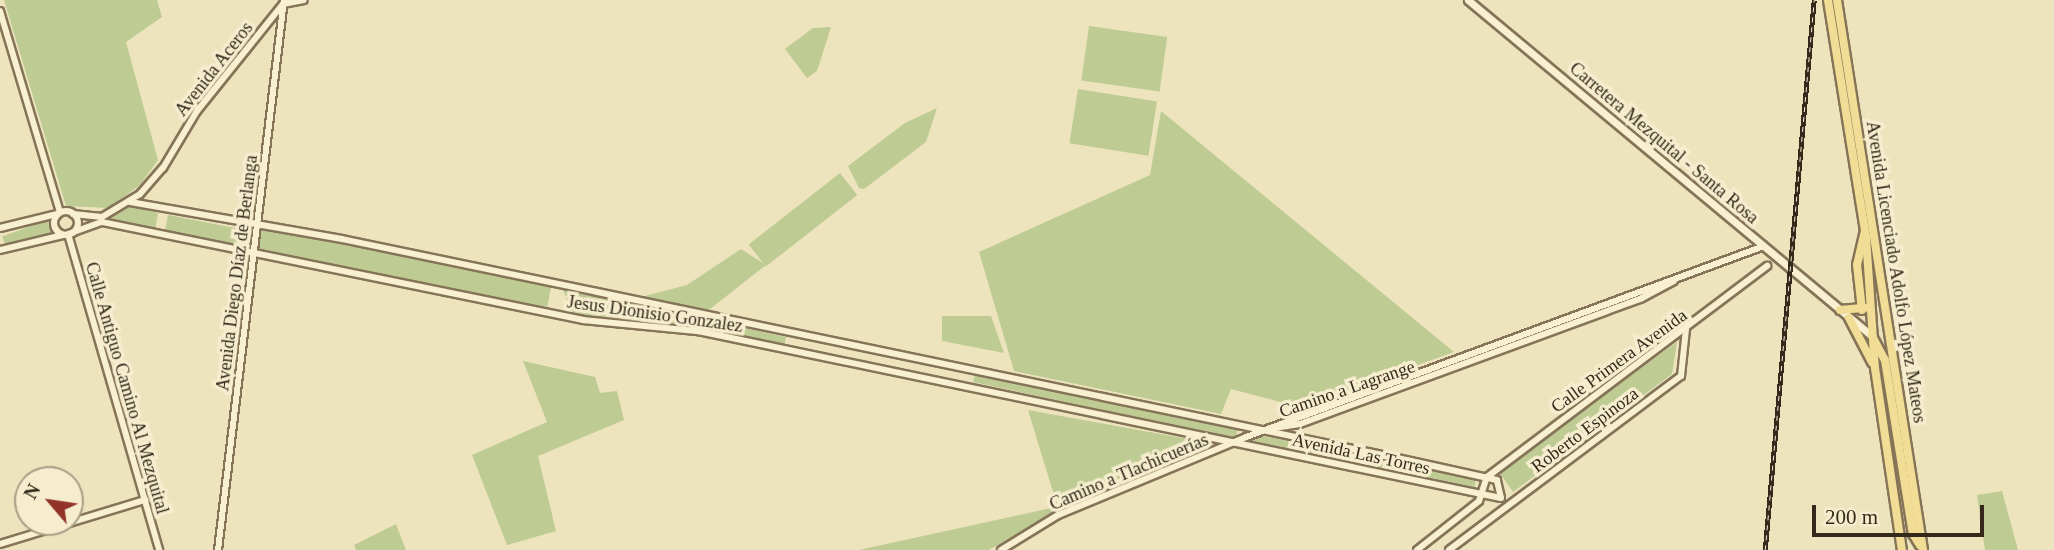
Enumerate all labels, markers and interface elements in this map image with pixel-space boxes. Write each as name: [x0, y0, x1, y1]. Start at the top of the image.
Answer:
street label: Avenida Aceros: [170, 17, 258, 121]
street label: Carretera Mezquital - Santa Rosa: [1565, 58, 1763, 228]
street label: Avenida Licenciado Adolfo López Mateos: [1861, 119, 1931, 425]
street label: Avenida Diego Díaz de Berlanga: [212, 154, 262, 392]
street label: Calle Antiguo Camino Al Mezquital: [80, 259, 174, 517]
street label: Jesus Dionisio Gonzalez: [566, 291, 744, 337]
street label: Calle Primera Avenida: [1546, 304, 1692, 418]
street label: Camino a Lagrange: [1276, 356, 1418, 422]
street label: Roberto Espinoza: [1527, 383, 1643, 477]
street label: Camino a Tlachicuerías: [1046, 429, 1212, 515]
street label: Avenida Las Torres: [1290, 429, 1432, 479]
north arrow: [14, 466, 84, 536]
text: N: [19, 480, 44, 503]
scale bar: [1816, 490, 1988, 534]
text: 200 m: [1825, 505, 1878, 529]

